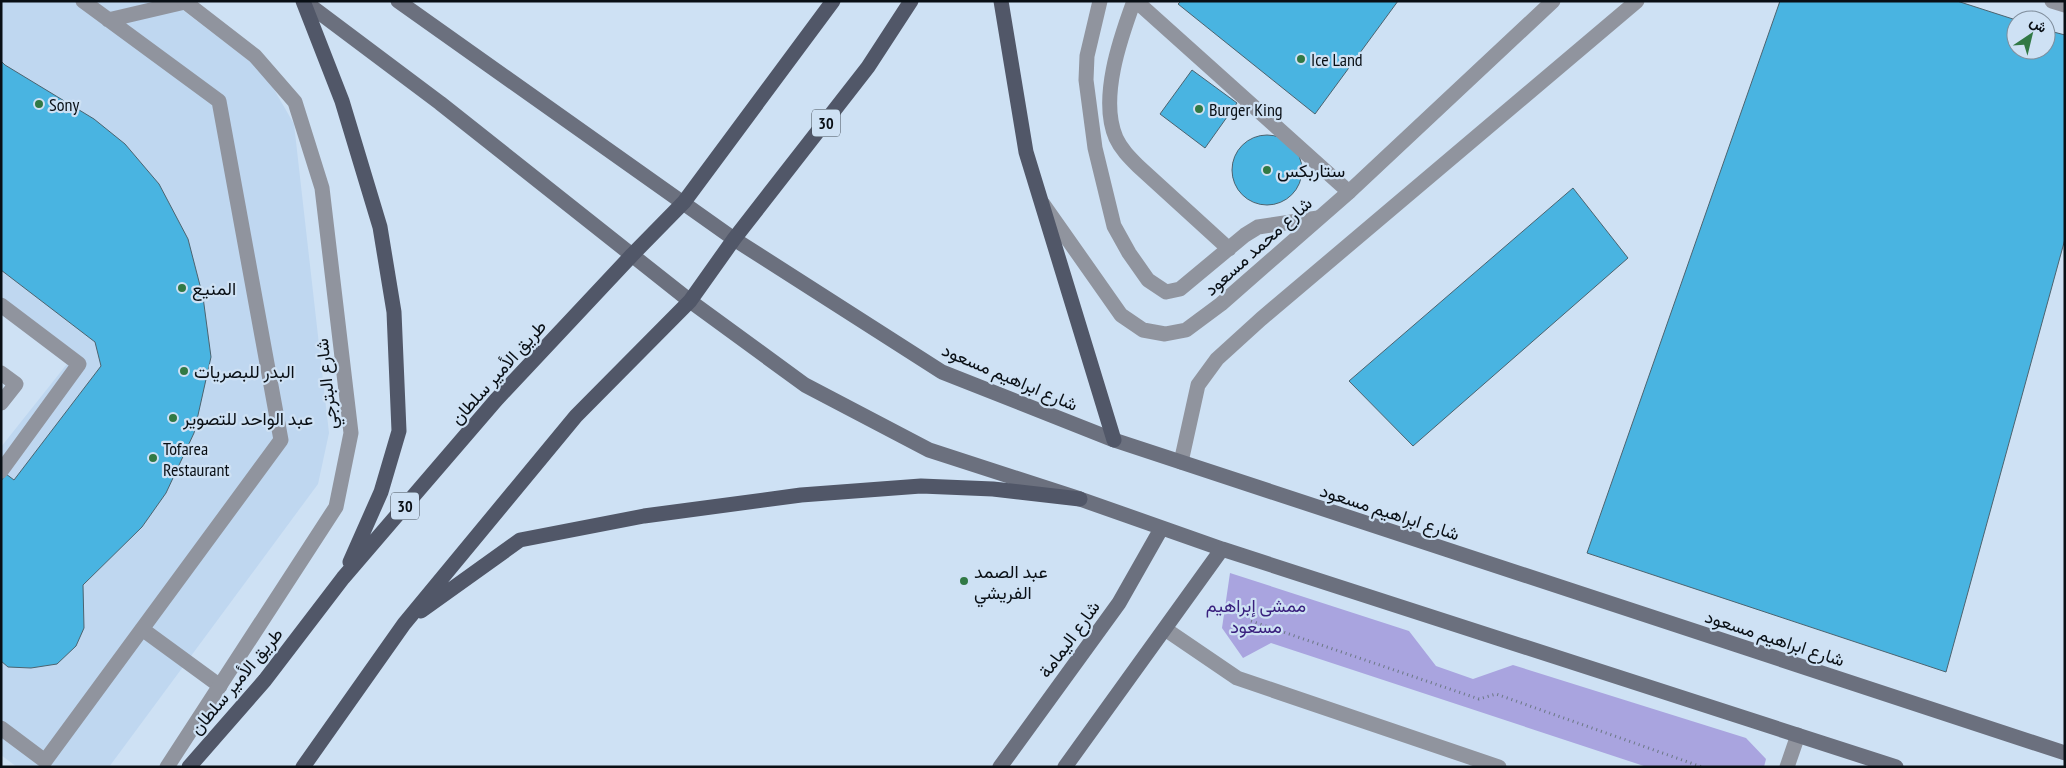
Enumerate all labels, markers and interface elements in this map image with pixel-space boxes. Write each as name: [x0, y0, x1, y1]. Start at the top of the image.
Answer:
north arrow: [2006, 10, 2056, 60]
text: ش: [2026, 12, 2051, 37]
place label: Ice Land: [1311, 48, 1363, 71]
marker: Ice Land: [1295, 53, 1307, 65]
place label: Sony: [49, 93, 79, 116]
marker: Sony: [33, 98, 45, 110]
place label: Burger King: [1209, 98, 1283, 121]
marker: Burger King: [1193, 103, 1205, 115]
road number: 30: [812, 110, 840, 136]
place label: ستاربكس: [1277, 159, 1345, 182]
marker: ستاربكس: [1261, 164, 1273, 176]
street label: شارع محمد مسعود: [1199, 192, 1317, 301]
place label: المنيع: [192, 277, 236, 301]
marker: المنيع: [176, 282, 188, 294]
street label: طريق الأمير سلطان: [445, 315, 551, 429]
street label: شارع البترجي: [310, 337, 346, 431]
street label: شارع ابراهيم مسعود: [938, 338, 1081, 417]
place label: البدر للبصريات: [194, 360, 295, 383]
marker: البدر للبصريات: [178, 365, 190, 377]
place label: عبد الواحد للتصوير: [182, 407, 313, 430]
marker: عبد الواحد للتصوير: [167, 412, 179, 424]
place label: Tofarea Restaurant: [163, 437, 229, 481]
marker: Tofarea Restaurant: [147, 452, 159, 464]
street label: شارع ابراهيم مسعود: [1317, 479, 1463, 546]
road number: 30: [391, 492, 419, 520]
place label: عبد الصمد الفريشي: [974, 560, 1048, 608]
marker: عبد الصمد الفريشي: [958, 575, 970, 587]
park label: ممشى إبراهيم مسعود: [1206, 594, 1306, 638]
street label: شارع اليمامة: [1033, 596, 1106, 683]
street label: شارع ابراهيم مسعود: [1702, 605, 1848, 672]
street label: طريق الأمير سلطان: [184, 623, 288, 739]

